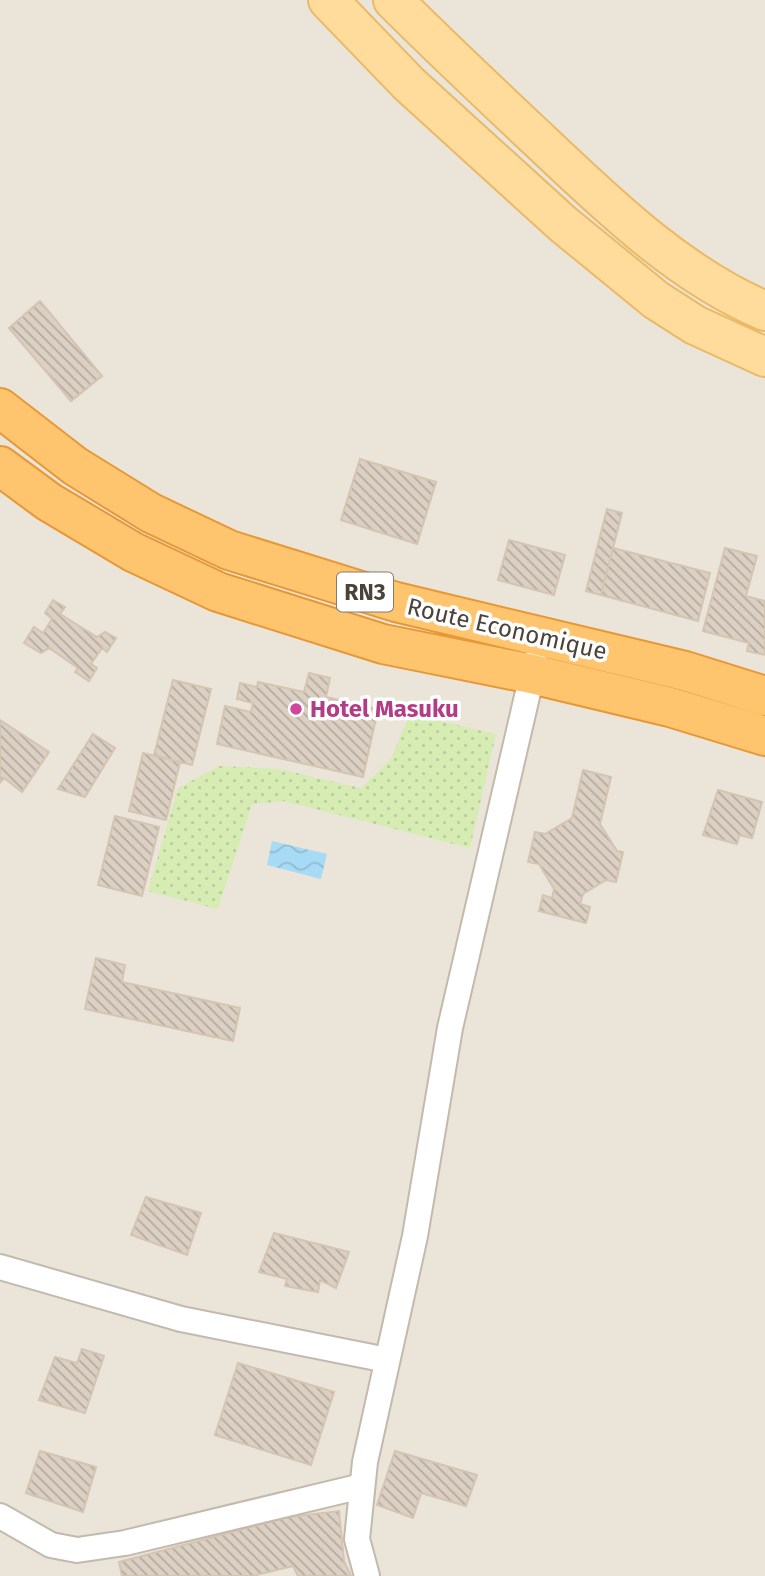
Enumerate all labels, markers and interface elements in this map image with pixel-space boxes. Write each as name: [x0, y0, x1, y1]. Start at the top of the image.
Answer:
road number: RN3: [337, 572, 393, 612]
street label: Route Economique: [404, 592, 610, 666]
place label: Hotel Masuku: [310, 695, 459, 723]
marker: Hotel Masuku: [288, 701, 304, 717]

